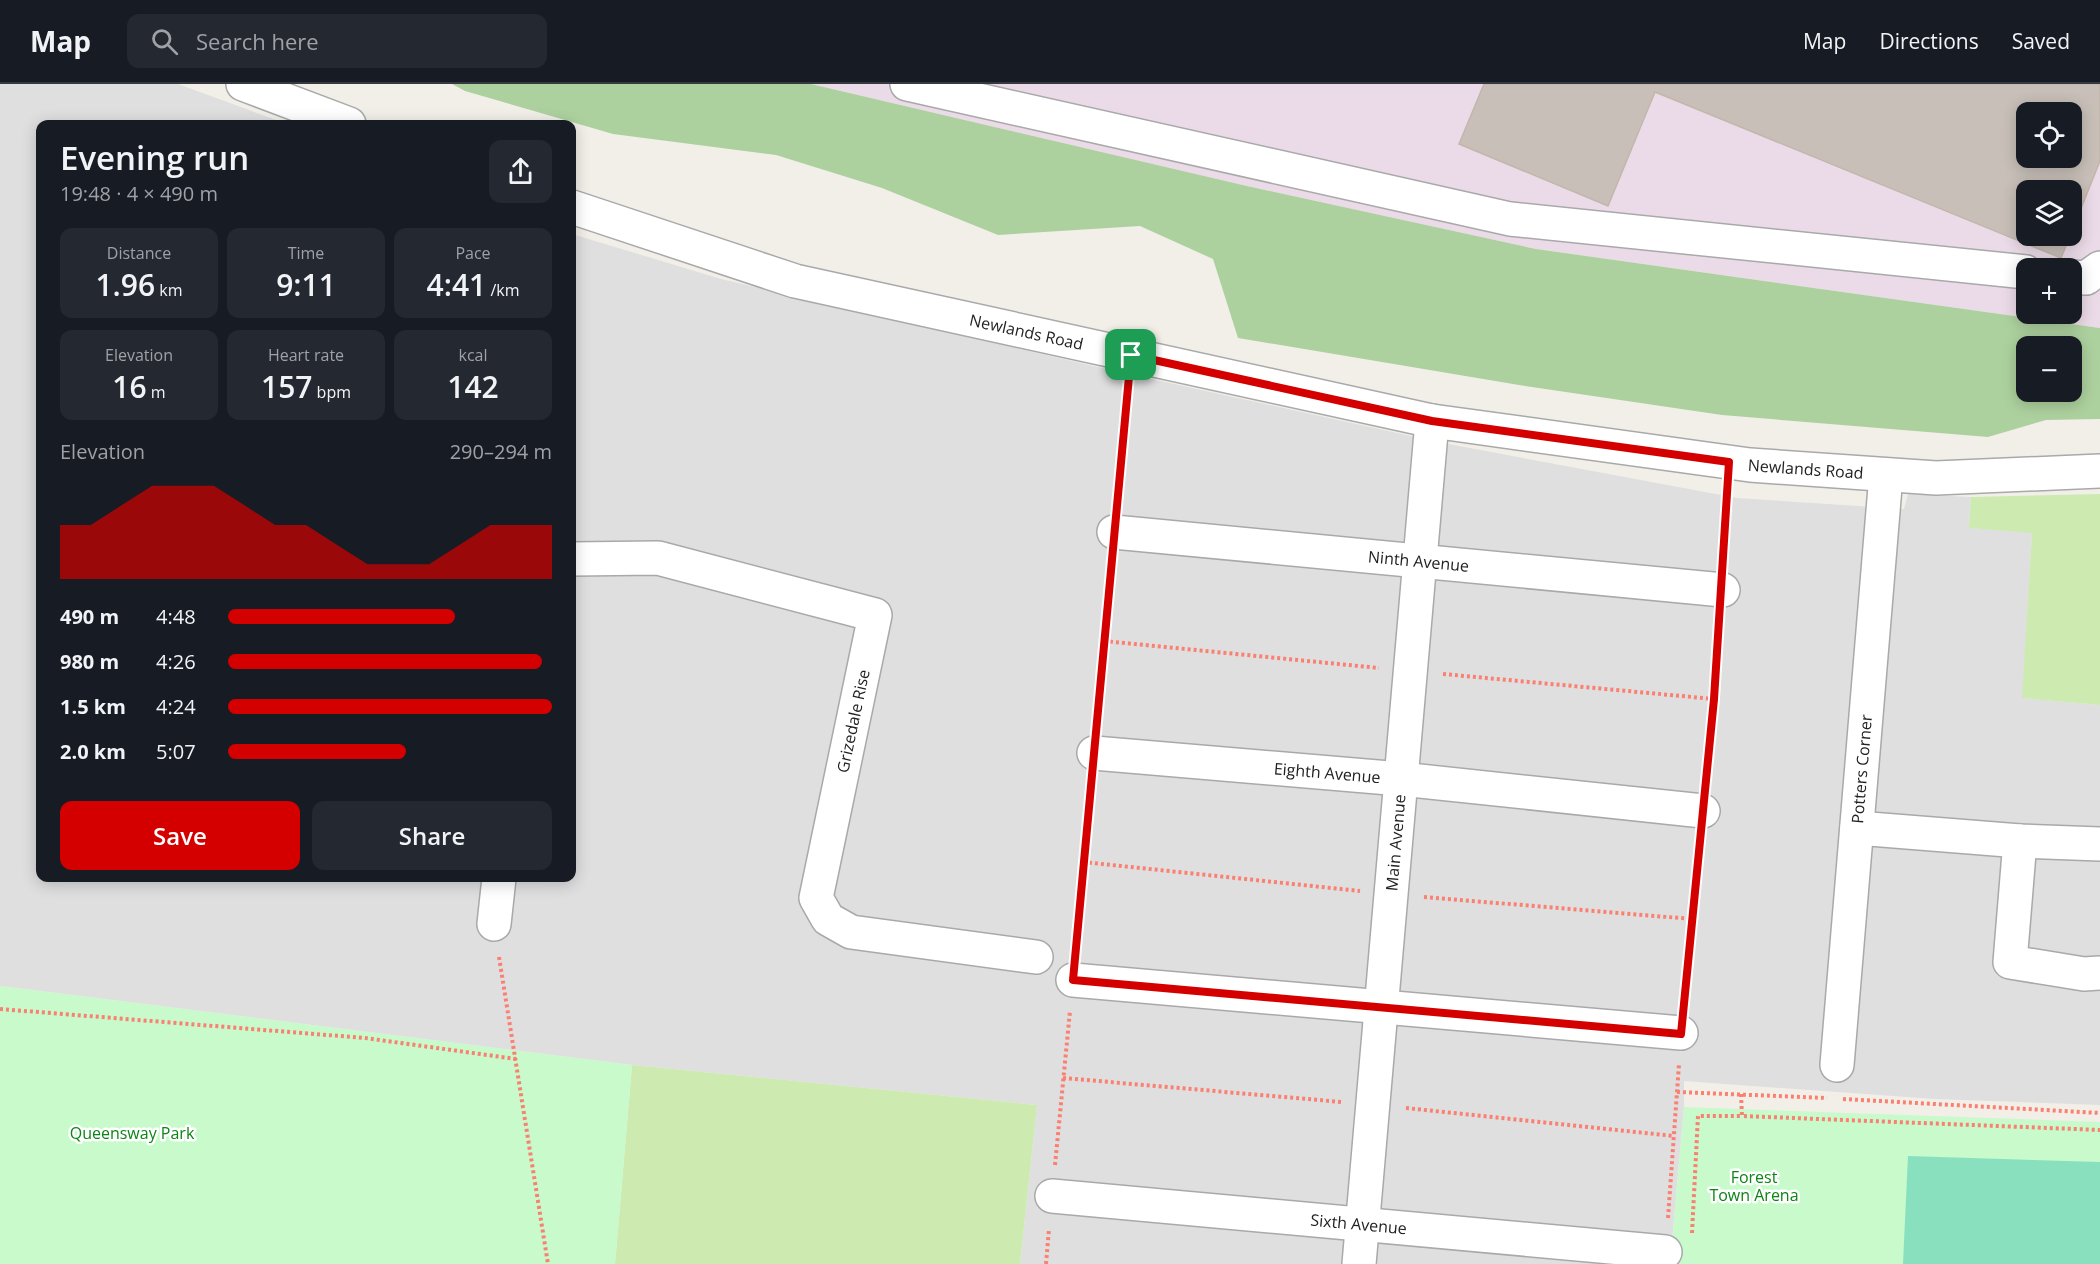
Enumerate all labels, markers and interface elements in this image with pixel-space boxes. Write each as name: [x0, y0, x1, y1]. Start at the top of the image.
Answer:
search box: [127, 14, 547, 68]
text: Map: [30, 22, 91, 60]
icon: search: [148, 25, 181, 58]
text: Search here: [196, 26, 319, 56]
text: Map: [1803, 27, 1846, 55]
text: Directions: [1879, 27, 1979, 55]
text: Saved: [2012, 27, 2070, 55]
map controls: [2016, 102, 2082, 402]
button: locate: [2016, 102, 2082, 168]
text: Evening run: [60, 135, 249, 180]
button: share: [489, 140, 552, 203]
text: 19:48 · 4 × 490 m: [60, 180, 218, 207]
button: layers: [2016, 180, 2082, 246]
text: Distance: [107, 242, 171, 264]
text: Time: [288, 242, 324, 264]
text: Pace: [455, 242, 491, 264]
button: +: [2016, 258, 2082, 324]
text: 1.96: [95, 264, 155, 305]
text: 9:11: [276, 264, 336, 305]
text: 4:41: [427, 264, 486, 305]
text: km: [155, 279, 183, 301]
text: /km: [486, 279, 519, 301]
street label: Newlands Road: [968, 309, 1086, 355]
pin: [1105, 329, 1156, 380]
button: −: [2016, 336, 2082, 402]
icon: arrive: [1114, 338, 1147, 371]
text: Elevation: [105, 344, 173, 366]
text: Heart rate: [268, 344, 344, 366]
text: kcal: [459, 344, 488, 366]
text: 16: [112, 366, 147, 407]
text: 157: [261, 366, 312, 407]
text: 142: [447, 366, 499, 407]
text: m: [147, 381, 166, 403]
text: bpm: [312, 381, 351, 403]
text: Elevation: [60, 438, 145, 465]
text: 290–294 m: [450, 438, 552, 465]
street label: Newlands Road: [1747, 454, 1864, 484]
street label: Ninth Avenue: [1367, 545, 1470, 577]
text: 490 m: [60, 603, 119, 630]
text: 4:48: [156, 603, 196, 630]
text: 980 m: [60, 648, 119, 675]
text: 4:26: [156, 648, 196, 675]
street label: Grizedale Rise: [831, 667, 875, 775]
text: 1.5 km: [60, 693, 126, 720]
text: 4:24: [156, 693, 196, 720]
street label: Potters Corner: [1846, 713, 1877, 825]
text: 2.0 km: [60, 738, 126, 765]
text: 5:07: [156, 738, 196, 765]
street label: Eighth Avenue: [1273, 757, 1381, 788]
street label: Main Avenue: [1380, 793, 1411, 892]
button: Save: [60, 801, 300, 870]
button: Share: [312, 801, 552, 870]
park label: Queensway Park: [70, 1122, 195, 1144]
park label: Forest Town Arena: [1709, 1166, 1799, 1206]
street label: Sixth Avenue: [1310, 1209, 1408, 1239]

